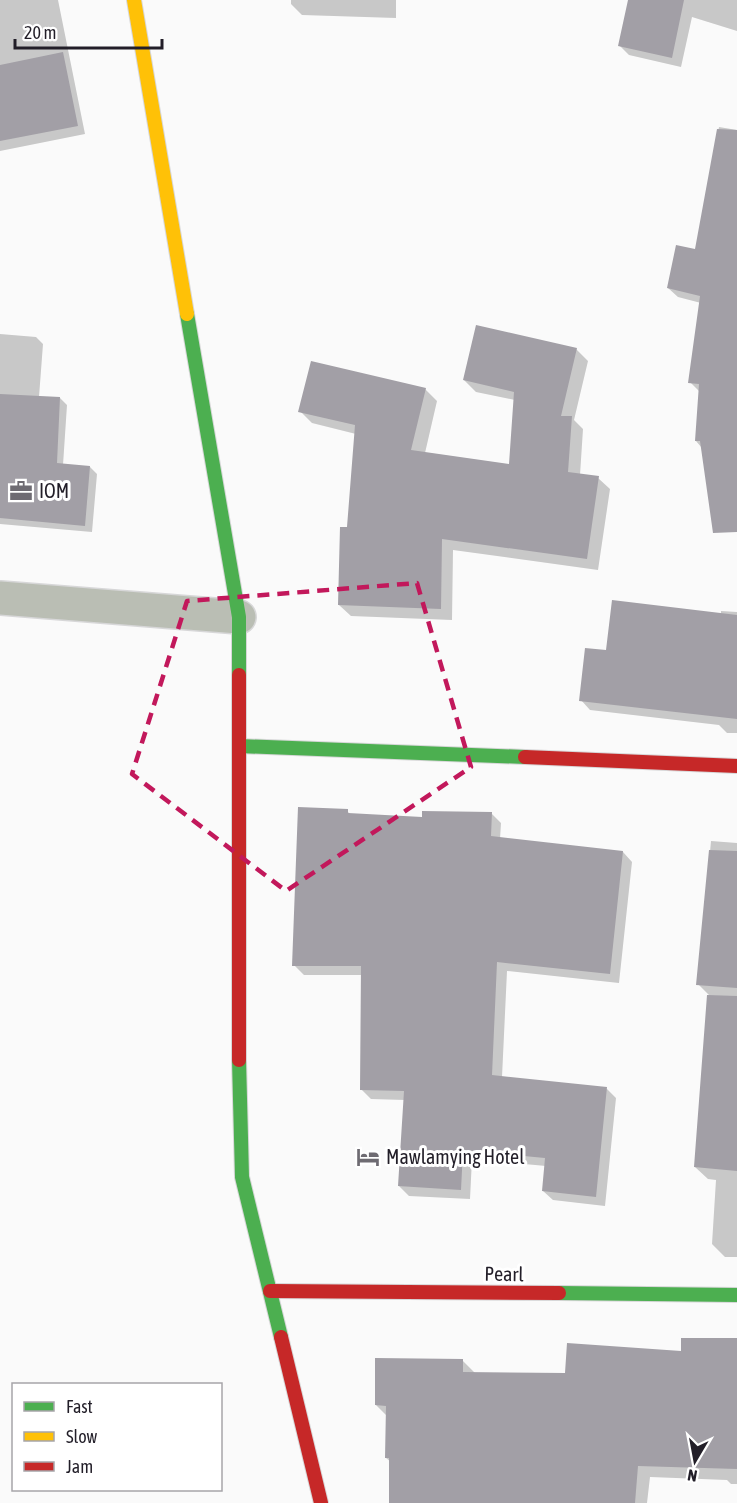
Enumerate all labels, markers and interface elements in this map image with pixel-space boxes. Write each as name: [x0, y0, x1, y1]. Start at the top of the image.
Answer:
scale bar: [15, 12, 162, 50]
text: 20 m: [24, 22, 56, 43]
office icon: IOM: [8, 478, 34, 504]
place label: IOM: [39, 479, 69, 502]
hotel icon: Mawlamying Hotel: [355, 1144, 381, 1170]
place label: Mawlamying Hotel: [386, 1145, 525, 1168]
street label: Pearl: [484, 1262, 524, 1285]
legend: [12, 1383, 222, 1491]
text: Fast: [66, 1396, 93, 1417]
text: Slow: [66, 1426, 97, 1447]
north arrow: [665, 1431, 725, 1491]
text: Jam: [66, 1456, 93, 1477]
text: N: [686, 1466, 699, 1485]

